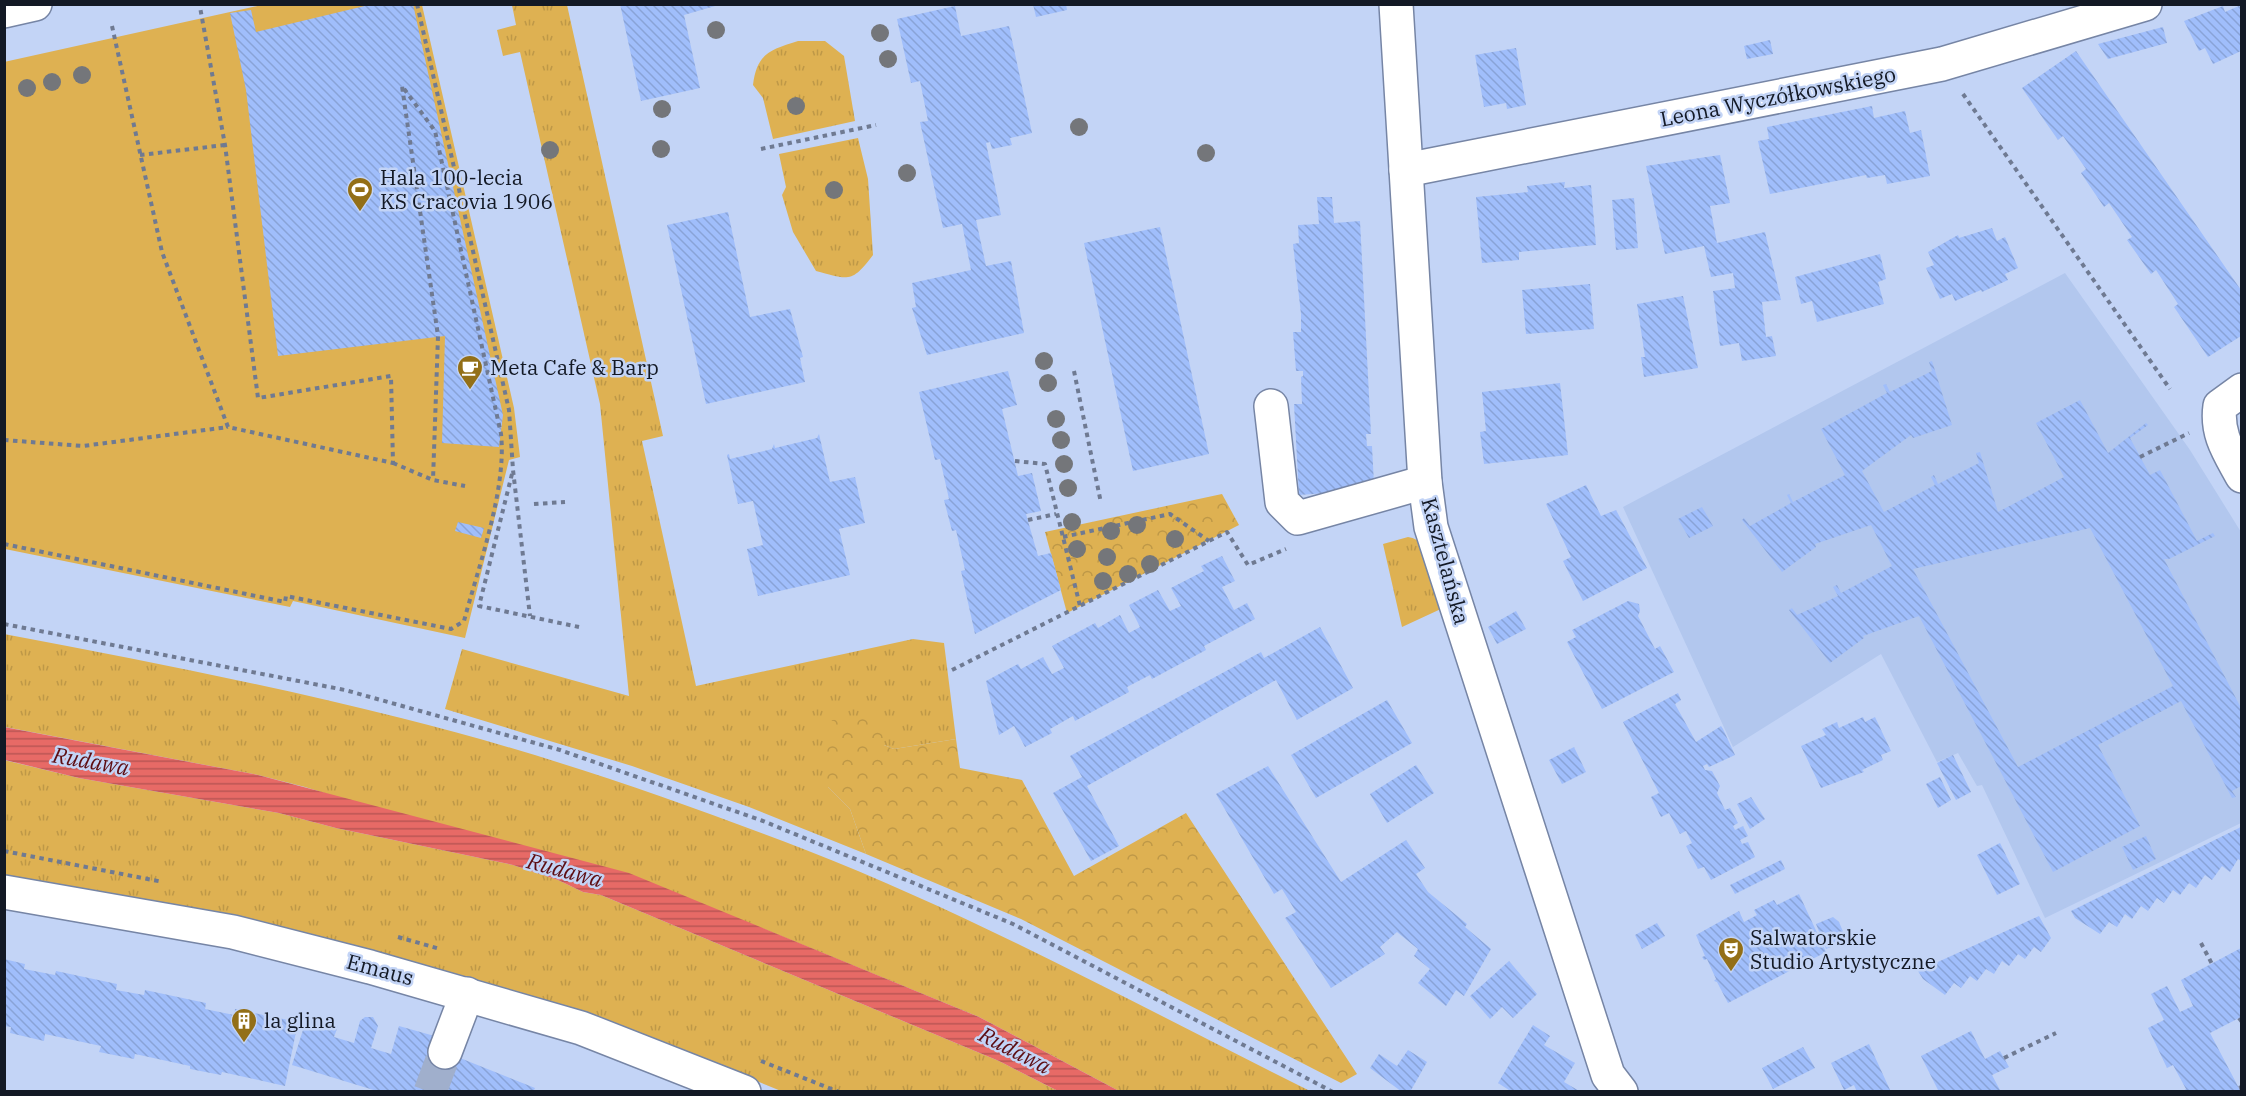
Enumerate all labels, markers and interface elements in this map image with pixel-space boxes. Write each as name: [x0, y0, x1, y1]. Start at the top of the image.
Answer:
street label: Leona Wyczółkowskiego: [1658, 59, 1898, 133]
place label: Hala 100-lecia KS Cracovia 1906: [380, 163, 553, 215]
sports icon: Hala 100-lecia KS Cracovia 1906: [345, 175, 375, 213]
cafe icon: Meta Cafe & Barp: [455, 353, 485, 391]
place label: Meta Cafe & Barp: [490, 353, 659, 381]
street label: Kasztelańska: [1416, 494, 1476, 627]
water label: Rudawa: [50, 739, 131, 781]
water label: Rudawa: [523, 845, 606, 893]
place label: Salwatorskie Studio Artystyczne: [1750, 923, 1936, 975]
theatre icon: Salwatorskie Studio Artystyczne: [1716, 935, 1746, 973]
street label: Emaus: [344, 947, 417, 991]
building icon: la glina: [229, 1006, 259, 1044]
place label: la glina: [264, 1006, 336, 1034]
water label: Rudawa: [974, 1019, 1056, 1080]

